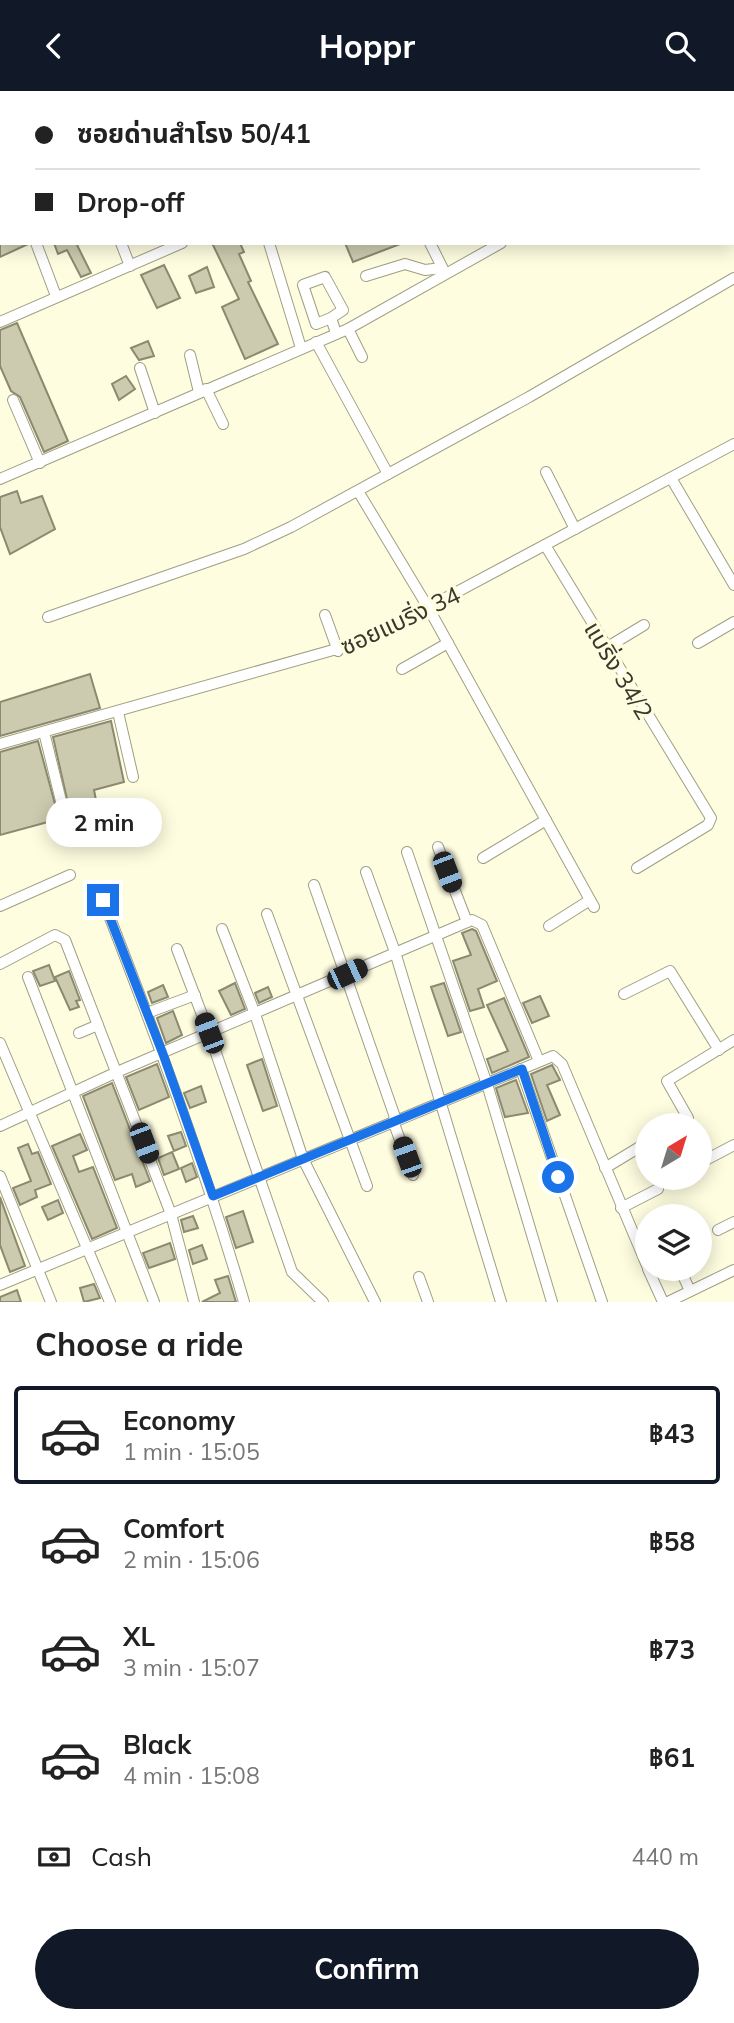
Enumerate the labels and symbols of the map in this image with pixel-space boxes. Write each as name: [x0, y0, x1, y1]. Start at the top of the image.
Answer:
street label: ซอยแบริ่ง 34: [335, 579, 465, 661]
street label: แบริ่ง 34/2: [578, 616, 660, 724]
callout: 2 min: [45, 799, 161, 847]
car: [430, 849, 465, 895]
route end: [87, 884, 119, 916]
car: [324, 956, 371, 992]
car: [192, 1010, 227, 1056]
north arrow: [635, 1113, 712, 1190]
car: [127, 1120, 162, 1166]
car: [390, 1134, 425, 1180]
route start: [542, 1161, 574, 1193]

